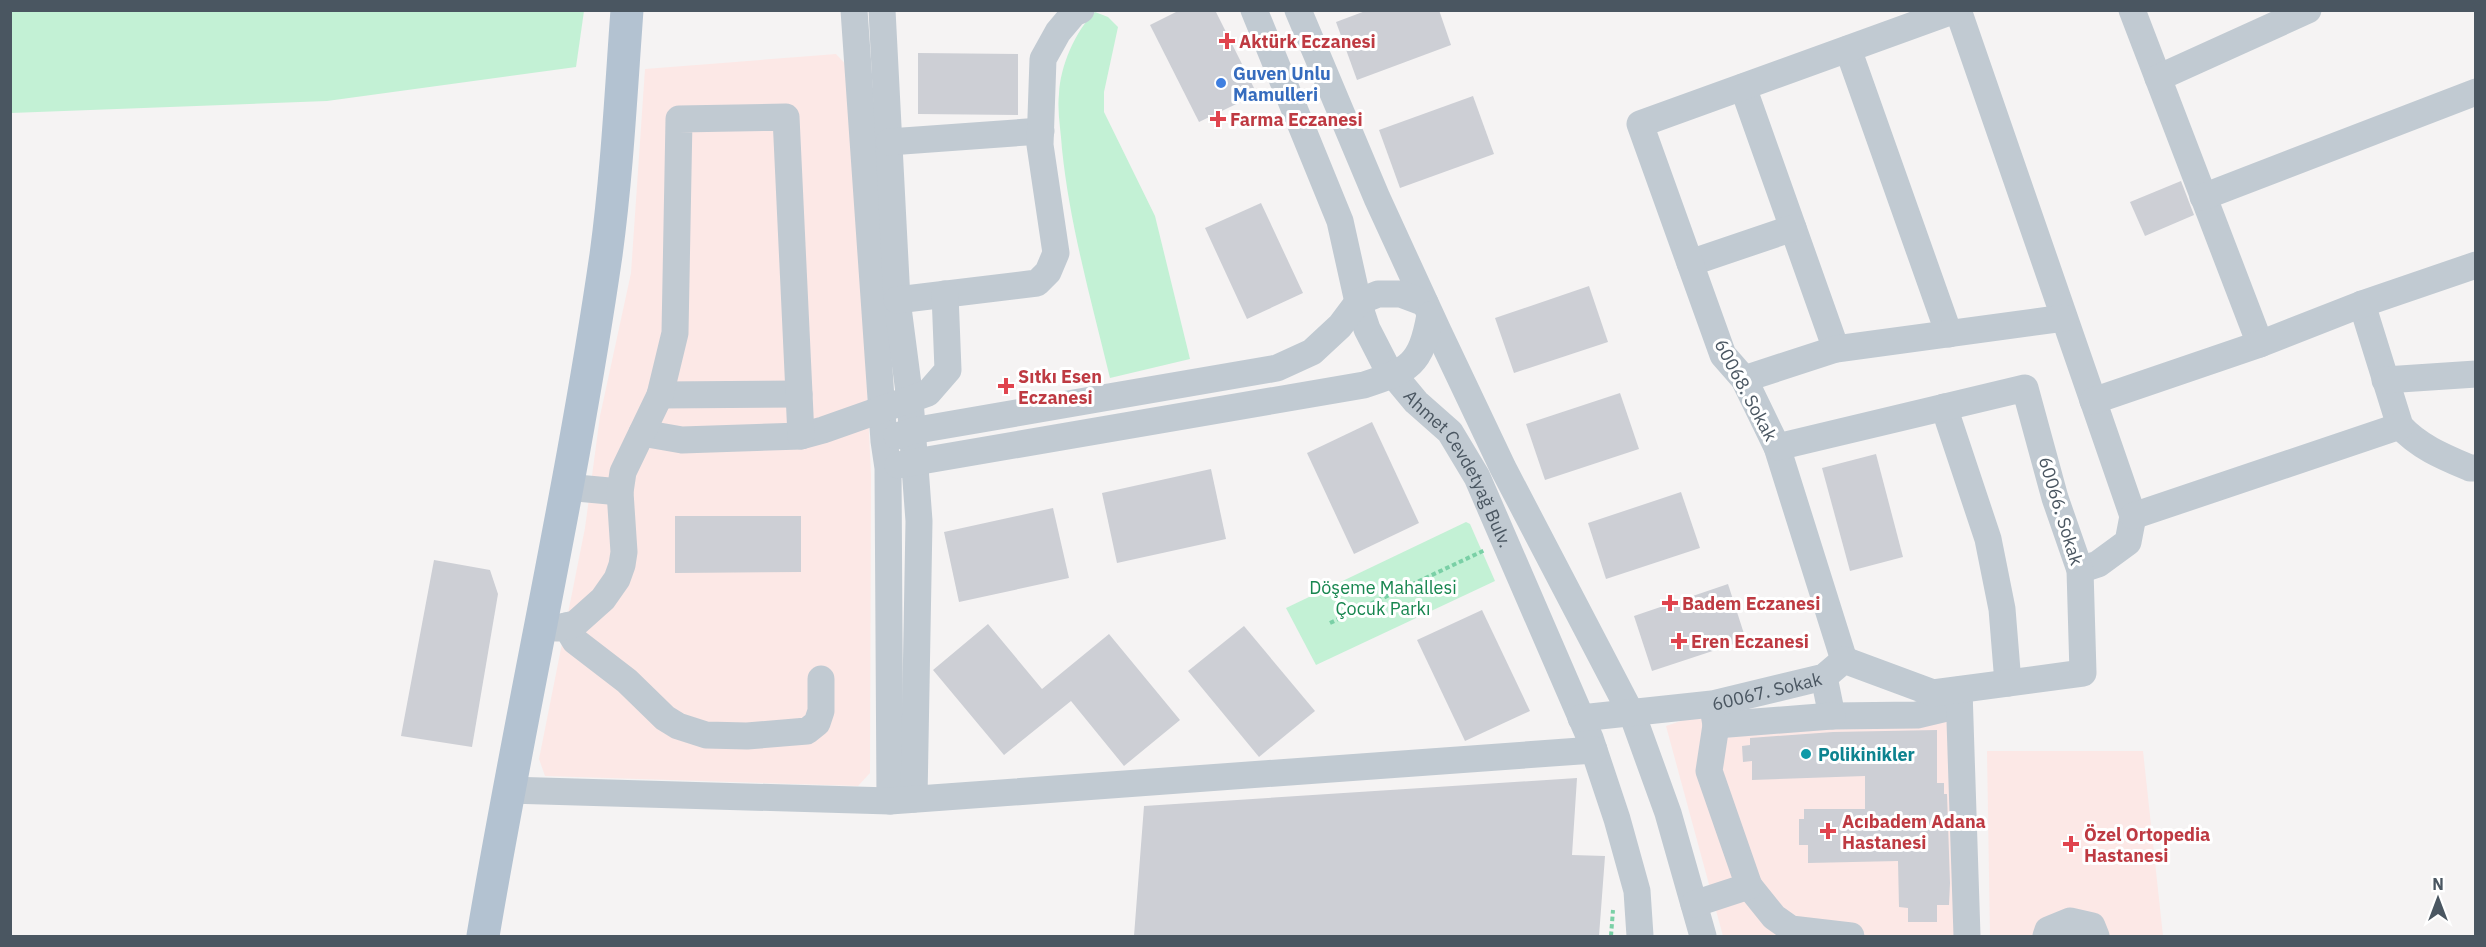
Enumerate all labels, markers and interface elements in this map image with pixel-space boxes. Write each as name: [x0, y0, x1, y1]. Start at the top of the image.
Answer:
place label: Aktürk Eczanesi: [1239, 30, 1376, 53]
marker: Aktürk Eczanesi: [1220, 34, 1234, 48]
place label: Guven Unlu Mamulleri: [1233, 62, 1331, 106]
marker: Guven Unlu Mamulleri: [1214, 76, 1228, 90]
place label: Farma Eczanesi: [1230, 108, 1363, 131]
marker: Farma Eczanesi: [1211, 112, 1225, 126]
street label: 60068. Sokak: [1710, 335, 1783, 445]
place label: Sıtkı Esen Eczanesi: [1018, 365, 1102, 409]
marker: Sıtkı Esen Eczanesi: [999, 379, 1013, 393]
street label: Ahmet Cevdetyağ Bulv.: [1399, 385, 1518, 551]
street label: 60066. Sokak: [2034, 454, 2089, 568]
park label: Döşeme Mahallesi Çocuk Parkı: [1309, 576, 1457, 620]
place label: Badem Eczanesi: [1682, 592, 1820, 615]
marker: Badem Eczanesi: [1663, 596, 1677, 610]
place label: Eren Eczanesi: [1691, 630, 1809, 653]
marker: Eren Eczanesi: [1672, 634, 1686, 648]
street label: 60067. Sokak: [1709, 666, 1824, 715]
place label: Polikinikler: [1818, 743, 1915, 766]
marker: Polikinikler: [1799, 747, 1813, 761]
place label: Acıbadem Adana Hastanesi: [1842, 810, 1986, 854]
marker: Acıbadem Adana Hastanesi: [1819, 822, 1837, 840]
place label: Özel Ortopedia Hastanesi: [2084, 823, 2210, 867]
marker: Özel Ortopedia Hastanesi: [2062, 835, 2080, 853]
north arrow: [2408, 869, 2468, 929]
text: N: [2432, 874, 2444, 894]

